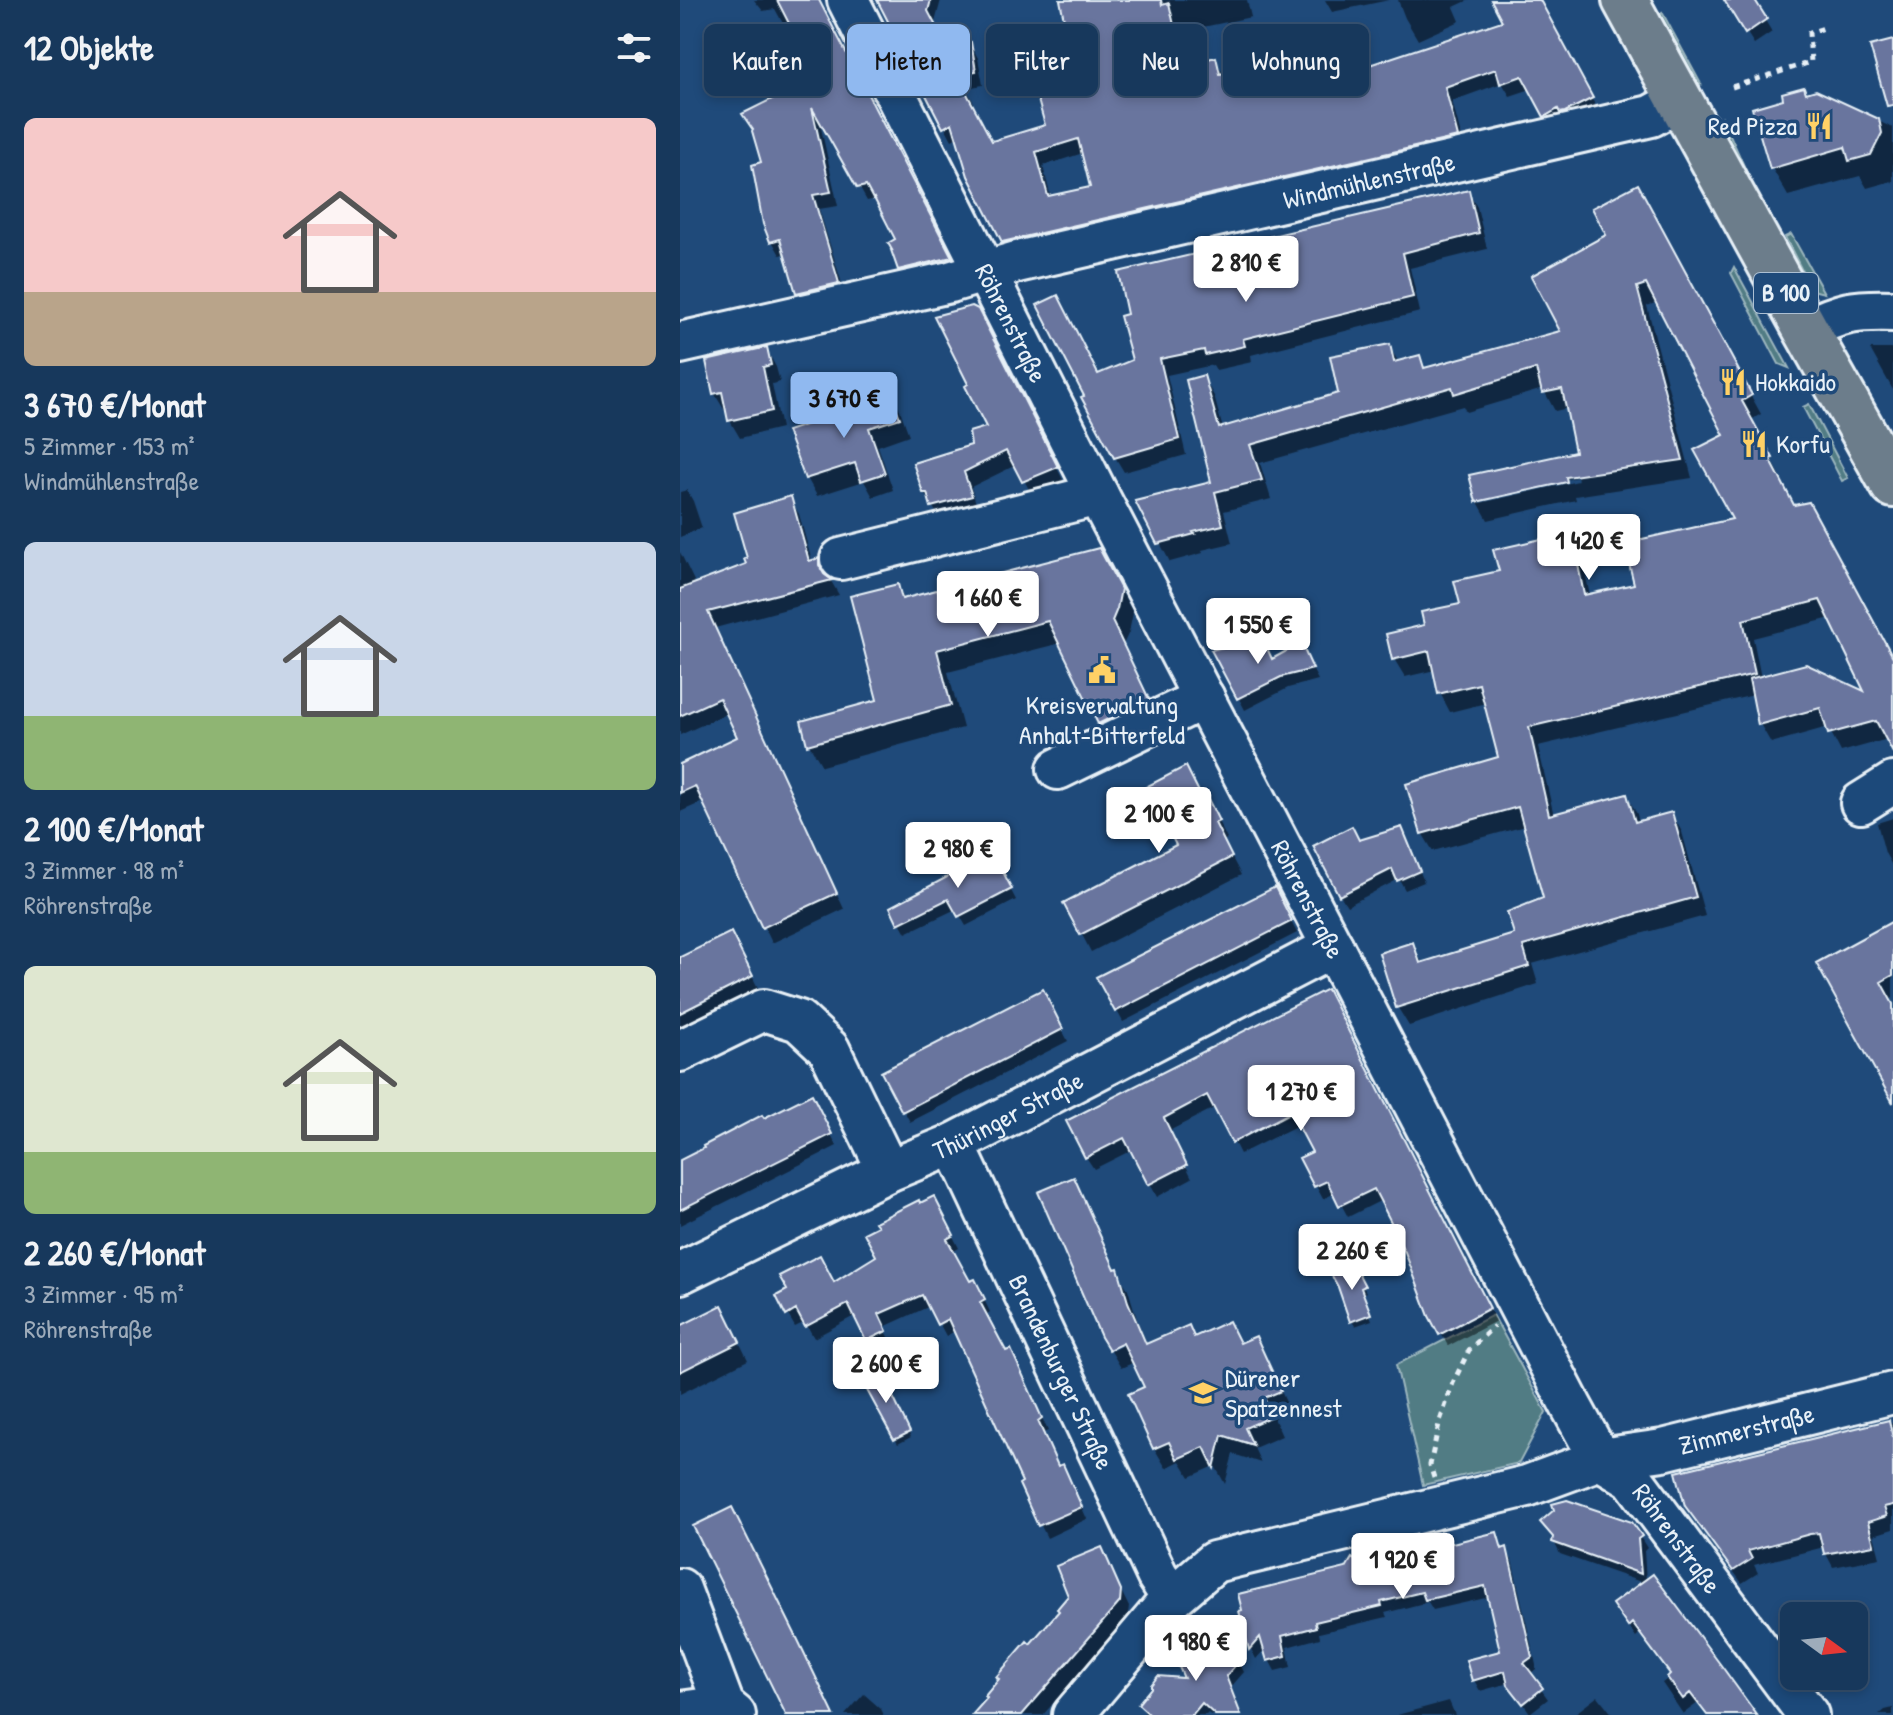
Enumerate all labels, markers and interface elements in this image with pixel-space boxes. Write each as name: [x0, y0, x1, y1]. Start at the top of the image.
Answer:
chip: Kaufen: [704, 24, 831, 96]
chip: Mieten: [847, 24, 970, 96]
chip: Filter: [986, 24, 1098, 96]
chip: Neu: [1114, 24, 1207, 96]
chip: Wohnung: [1223, 24, 1369, 96]
text: 12 Objekte: [24, 25, 154, 71]
icon: filters: [612, 26, 656, 70]
place label: Red Pizza: [1708, 108, 1797, 143]
restaurant icon: Red Pizza: [1804, 111, 1834, 141]
street label: Windmühlenstraße: [1280, 144, 1458, 217]
icon: home: [268, 170, 412, 314]
pin: 2 810 €: [1172, 236, 1320, 304]
text: 2 810 €: [1212, 244, 1280, 279]
street label: Röhrenstraße: [967, 258, 1056, 388]
road number: B 100: [1754, 273, 1818, 313]
place label: Hokkaido: [1755, 364, 1836, 399]
restaurant icon: Hokkaido: [1718, 367, 1748, 397]
pin: 3 670 €: [770, 372, 918, 440]
text: 3 670 €: [808, 380, 880, 415]
text: 3 670 €/Monat: [24, 382, 206, 428]
place label: Korfu: [1776, 426, 1830, 461]
text: 5 Zimmer · 153 m²: [24, 428, 195, 463]
restaurant icon: Korfu: [1739, 429, 1769, 459]
text: Windmühlenstraße: [24, 463, 199, 498]
pin: 1 420 €: [1515, 514, 1663, 582]
text: 1 420 €: [1555, 522, 1623, 557]
pin: 1 660 €: [914, 571, 1062, 639]
text: 1 660 €: [955, 579, 1021, 614]
icon: home: [268, 594, 412, 738]
pin: 1 550 €: [1184, 598, 1332, 666]
text: 1 550 €: [1224, 606, 1292, 641]
public building icon: Kreisverwaltung Anhalt-Bitterfeld: [1087, 655, 1117, 685]
place label: Kreisverwaltung Anhalt-Bitterfeld: [1019, 687, 1185, 752]
pin: 2 100 €: [1085, 787, 1233, 855]
text: 2 100 €: [1124, 795, 1194, 830]
text: 2 100 €/Monat: [24, 806, 203, 852]
pin: 2 980 €: [884, 822, 1032, 890]
text: 2 980 €: [923, 830, 993, 865]
street label: Röhrenstraße: [1263, 834, 1353, 964]
text: 3 Zimmer · 98 m²: [24, 852, 184, 887]
text: Röhrenstraße: [24, 887, 153, 922]
icon: home: [268, 1018, 412, 1162]
street label: Thüringer Straße: [928, 1062, 1089, 1168]
pin: 1 270 €: [1227, 1065, 1375, 1133]
text: 1 270 €: [1266, 1073, 1336, 1108]
pin: 2 260 €: [1278, 1224, 1426, 1292]
text: 2 260 €/Monat: [24, 1230, 205, 1276]
text: 2 260 €: [1317, 1232, 1387, 1267]
street label: Brandenburger Straße: [1001, 1269, 1123, 1475]
text: 3 Zimmer · 95 m²: [24, 1276, 184, 1311]
text: Röhrenstraße: [24, 1311, 153, 1346]
pin: 2 600 €: [812, 1337, 960, 1405]
text: 2 600 €: [851, 1345, 921, 1380]
place label: Dürener Spatzennest: [1225, 1360, 1343, 1425]
school or university icon: Dürener Spatzennest: [1188, 1378, 1218, 1408]
street label: Zimmerstraße: [1675, 1395, 1817, 1462]
street label: Röhrenstraße: [1625, 1476, 1730, 1600]
pin: 1 920 €: [1329, 1533, 1477, 1601]
text: 1 920 €: [1369, 1541, 1437, 1576]
north arrow: [1780, 1602, 1868, 1690]
map controls: [1780, 1602, 1868, 1690]
pin: 1 980 €: [1122, 1615, 1270, 1683]
text: 1 980 €: [1163, 1623, 1229, 1658]

